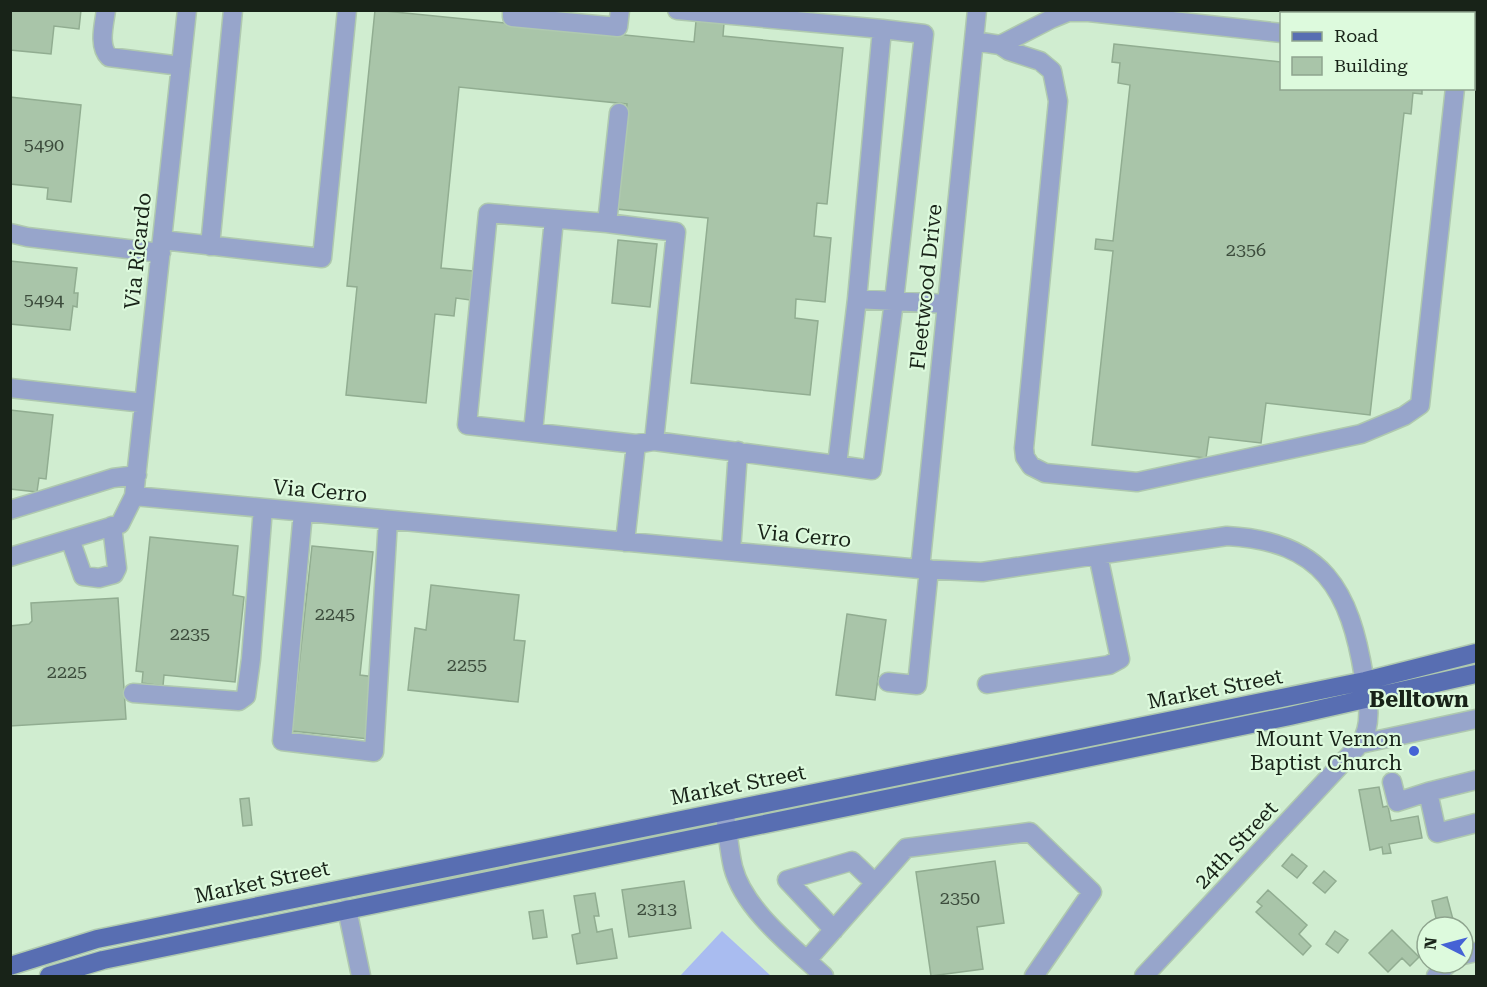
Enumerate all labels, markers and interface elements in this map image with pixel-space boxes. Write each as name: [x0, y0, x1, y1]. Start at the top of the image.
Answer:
legend: [1280, 12, 1475, 90]
text: Road: [1334, 25, 1379, 46]
text: Building: [1334, 55, 1408, 76]
house number: 5490: [24, 134, 64, 155]
street label: Via Ricardo: [120, 191, 156, 311]
street label: Fleetwood Drive: [905, 203, 947, 371]
house number: 2356: [1226, 239, 1266, 260]
house number: 5494: [24, 289, 64, 310]
street label: Via Cerro: [272, 475, 368, 507]
street label: Via Cerro: [756, 520, 852, 552]
house number: 2245: [315, 603, 355, 624]
house number: 2235: [170, 623, 210, 644]
house number: 2255: [447, 654, 487, 675]
house number: 2225: [47, 661, 87, 682]
street label: Market Street: [1145, 664, 1285, 714]
district label: Belltown: [1369, 687, 1469, 712]
place label: Mount Vernon Baptist Church: [1250, 727, 1402, 775]
marker: Mount Vernon Baptist Church: [1407, 744, 1421, 758]
street label: Market Street: [668, 760, 808, 810]
street label: 24th Street: [1190, 796, 1283, 894]
street label: Market Street: [192, 856, 332, 908]
house number: 2350: [940, 887, 980, 908]
house number: 2313: [637, 898, 677, 919]
north arrow: [1415, 915, 1475, 975]
text: N: [1420, 936, 1441, 951]

